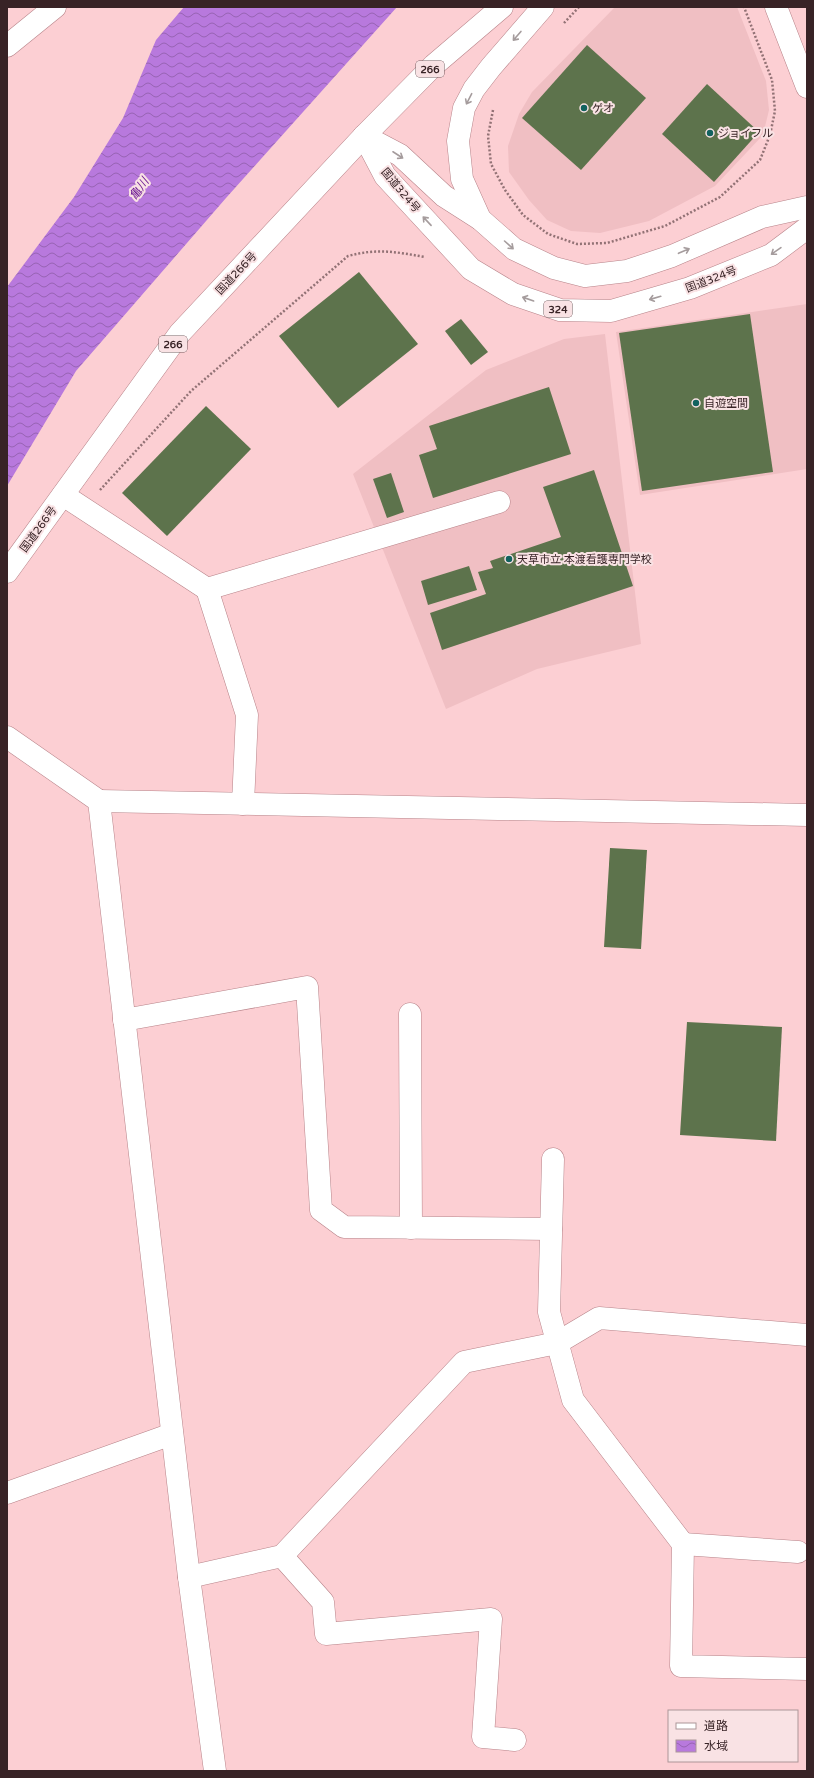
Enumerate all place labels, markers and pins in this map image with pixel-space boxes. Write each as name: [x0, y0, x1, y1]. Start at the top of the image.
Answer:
place label: ゲオ: [592, 102, 614, 115]
marker: ゲオ: [579, 103, 589, 113]
place label: ジョイフル: [718, 127, 773, 140]
marker: ジョイフル: [705, 128, 715, 138]
place label: 自遊空間: [704, 397, 748, 410]
marker: 自遊空間: [691, 398, 701, 408]
place label: 天草市立 本渡看護専門学校: [517, 553, 652, 566]
marker: 天草市立 本渡看護専門学校: [504, 554, 514, 564]

